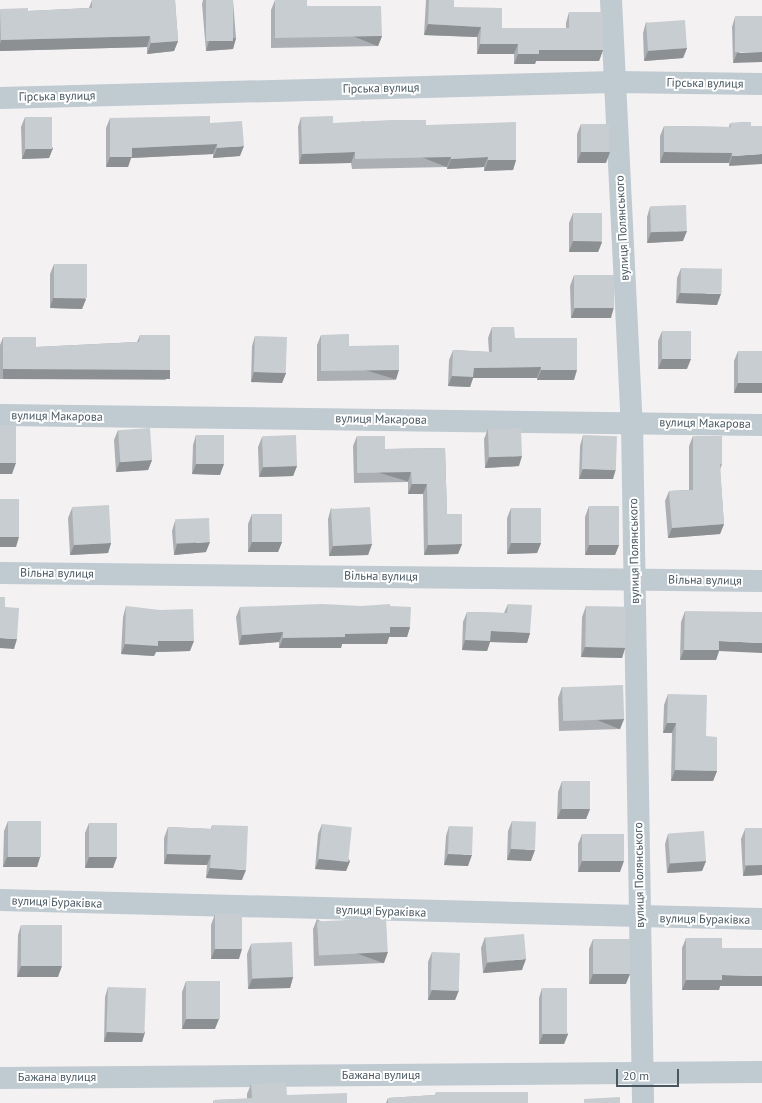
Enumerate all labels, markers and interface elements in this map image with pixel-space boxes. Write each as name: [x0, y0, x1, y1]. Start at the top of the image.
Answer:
street label: Гірська вулиця: [666, 75, 744, 91]
street label: Гірська вулиця: [342, 80, 420, 96]
street label: Гірська вулиця: [18, 88, 96, 104]
street label: вулиця Полянського: [612, 175, 632, 281]
street label: вулиця Макарова: [11, 408, 103, 424]
street label: вулиця Макарова: [335, 411, 427, 427]
street label: вулиця Макарова: [659, 415, 751, 431]
street label: вулиця Полянського: [626, 498, 642, 604]
street label: Вільна вулиця: [20, 565, 94, 581]
street label: Вільна вулиця: [344, 568, 418, 584]
street label: Вільна вулиця: [668, 572, 742, 588]
street label: вулиця Полянського: [631, 822, 647, 928]
street label: вулиця Бураківка: [11, 893, 103, 911]
street label: вулиця Бураківка: [335, 902, 427, 920]
street label: вулиця Бураківка: [660, 911, 750, 927]
scale bar: [618, 1061, 681, 1087]
street label: Бажана вулиця: [342, 1068, 420, 1082]
text: 20 m: [623, 1068, 649, 1083]
street label: Бажана вулиця: [18, 1070, 96, 1084]

